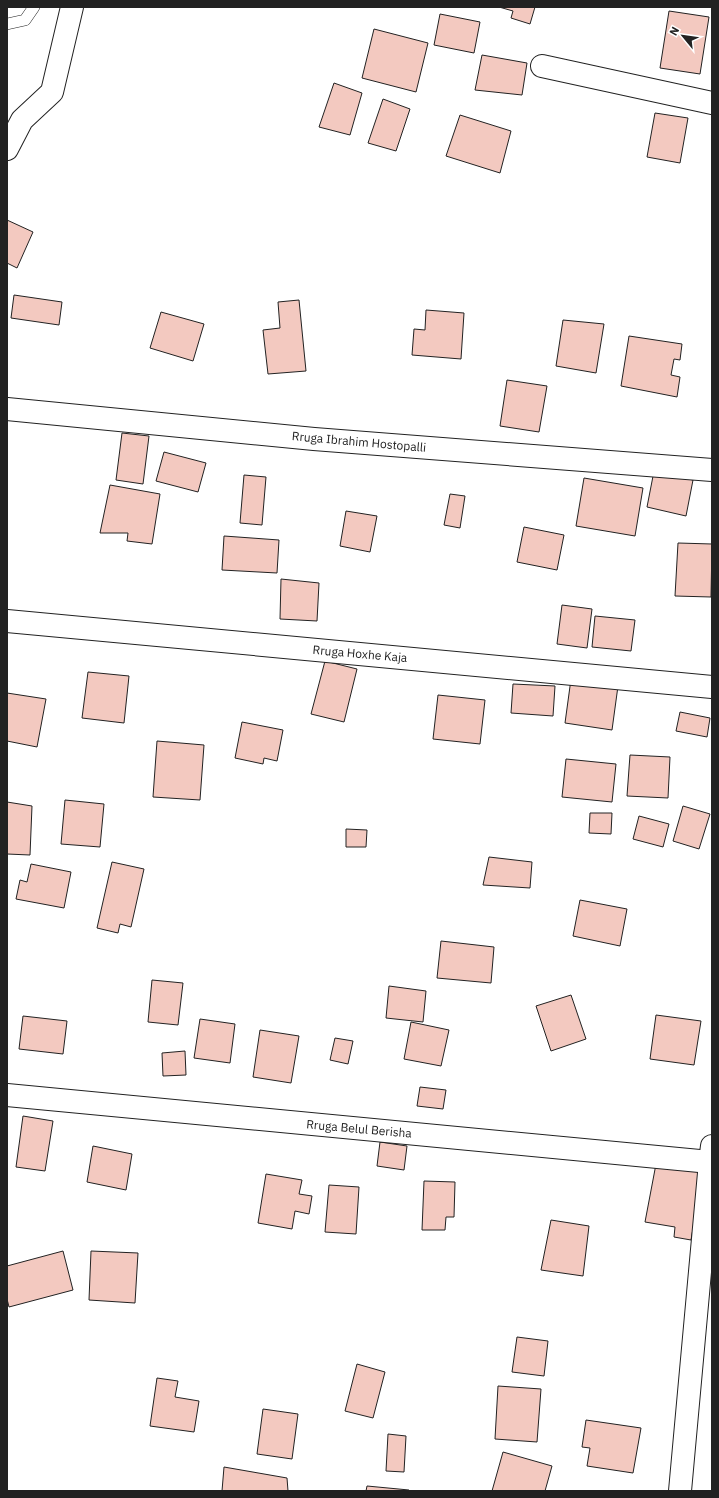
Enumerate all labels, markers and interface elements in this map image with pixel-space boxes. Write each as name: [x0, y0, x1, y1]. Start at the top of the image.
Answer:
north arrow: [663, 16, 703, 56]
text: N: [666, 24, 682, 38]
street label: Rruga Ibrahim Hostopalli: [291, 428, 427, 455]
street label: Rruga Hoxhe Kaja: [312, 642, 409, 665]
street label: Rruga Belul Berisha: [306, 1116, 413, 1141]

